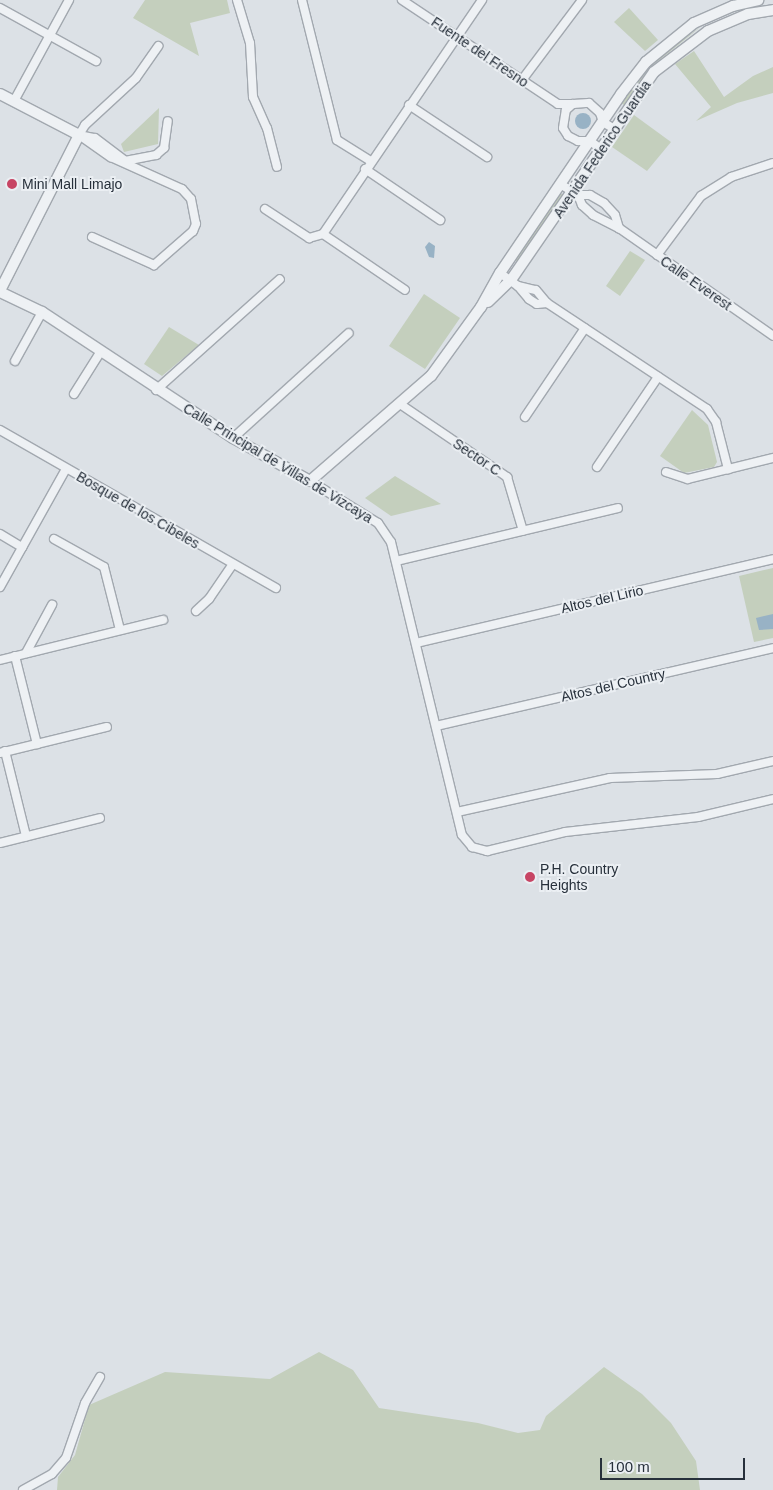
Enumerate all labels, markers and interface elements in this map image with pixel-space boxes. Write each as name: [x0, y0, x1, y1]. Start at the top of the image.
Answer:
street label: Fuente del Fresno: [428, 13, 532, 91]
street label: Avenida Federico Guardia: [550, 77, 654, 221]
place label: Mini Mall Limajo: [22, 176, 122, 192]
marker: Mini Mall Limajo: [6, 178, 18, 190]
street label: Calle Everest: [657, 252, 735, 314]
street label: Calle Principal de Villas de Vizcaya: [180, 400, 376, 526]
street label: Sector C: [450, 435, 504, 479]
street label: Bosque de los Cibeles: [73, 468, 203, 552]
street label: Altos del Lirio: [559, 581, 645, 617]
street label: Altos del Country: [559, 665, 667, 705]
place label: P.H. Country Heights: [540, 861, 618, 894]
marker: P.H. Country Heights: [524, 871, 536, 883]
scale bar: [603, 1448, 748, 1480]
text: 100 m: [608, 1458, 650, 1475]

